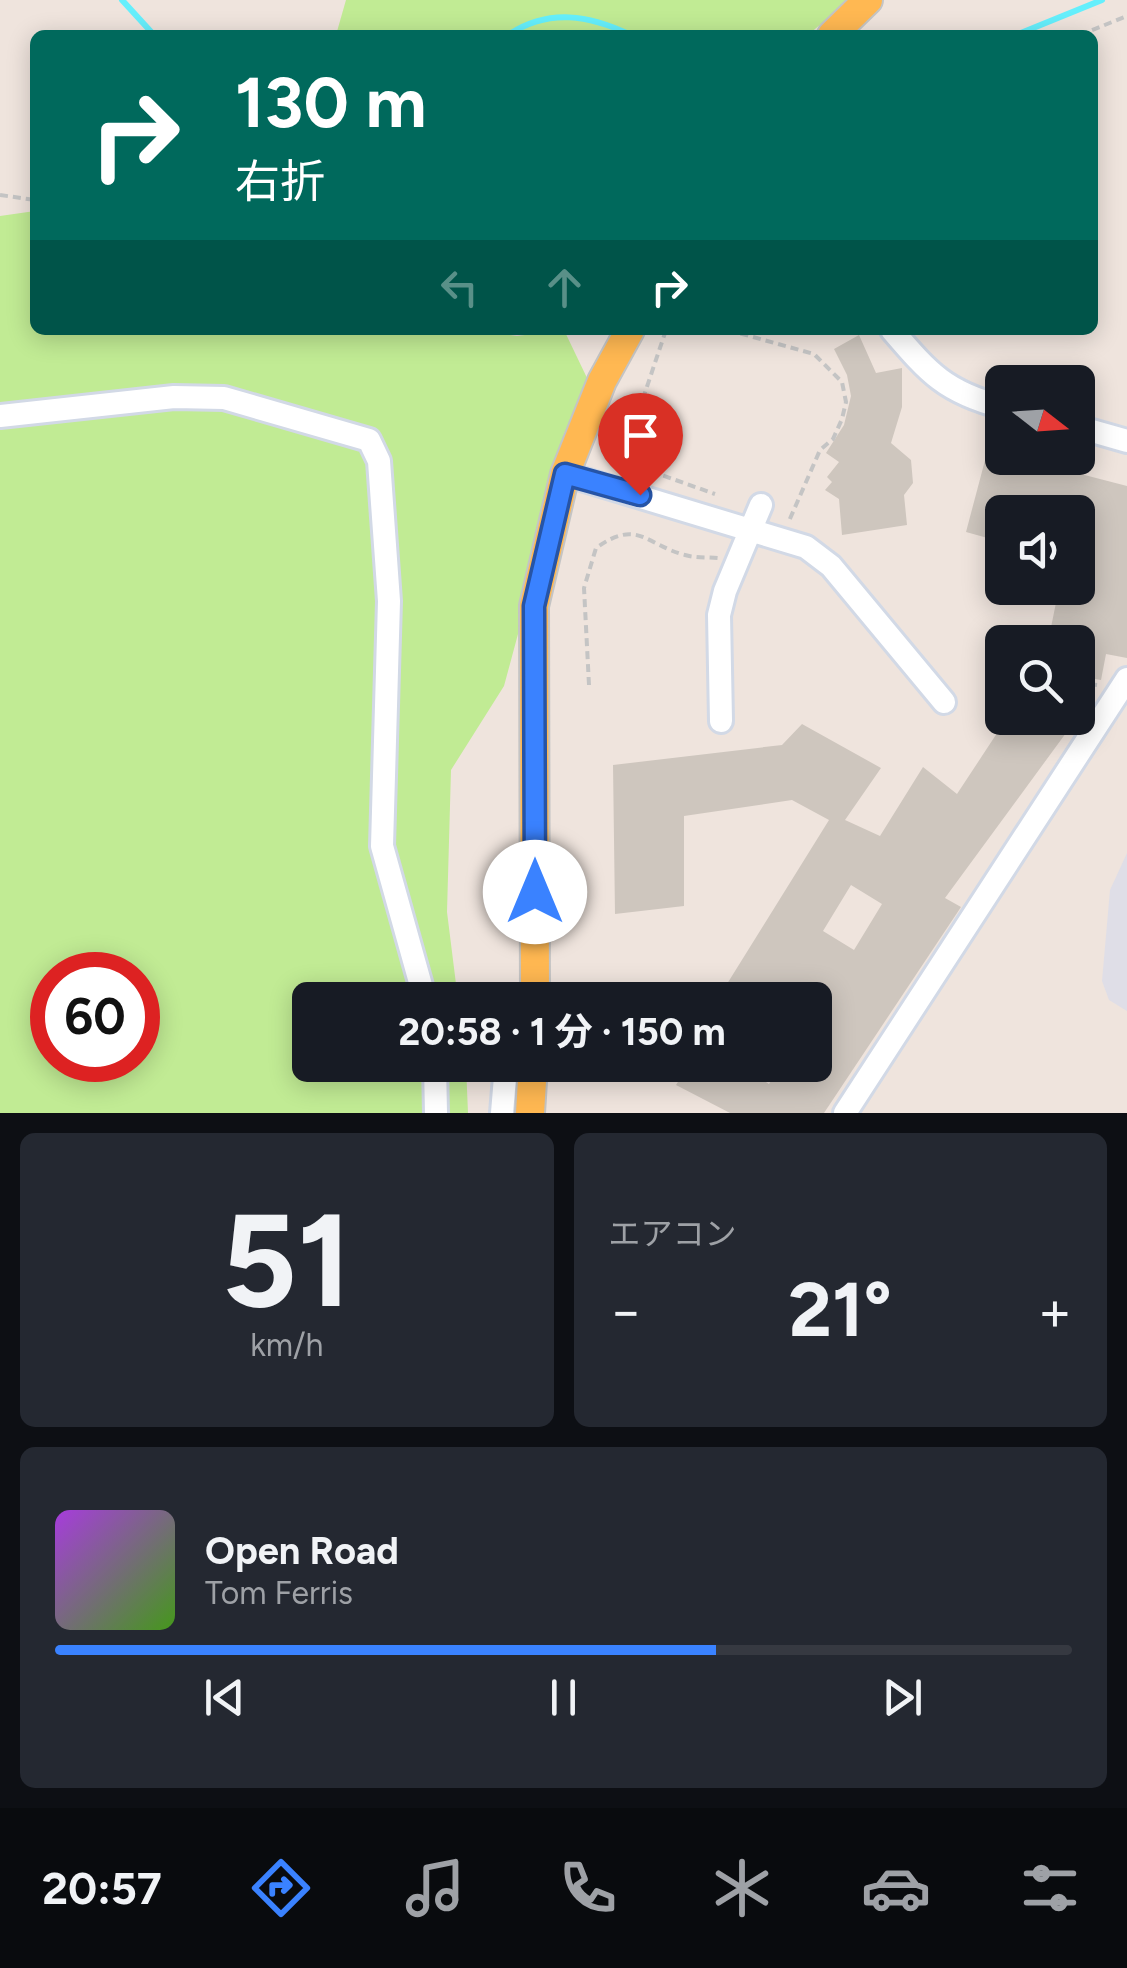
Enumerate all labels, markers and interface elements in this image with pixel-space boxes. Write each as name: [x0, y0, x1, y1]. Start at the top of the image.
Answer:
text: 130 m: [235, 60, 427, 145]
icon: right: [70, 70, 200, 200]
text: 右折: [235, 154, 325, 208]
icon: left: [432, 260, 487, 315]
icon: ahead: [537, 260, 592, 315]
icon: right: [642, 260, 697, 315]
north arrow: [985, 365, 1095, 475]
map controls: [985, 365, 1095, 735]
pin: [598, 393, 683, 496]
icon: arrive: [613, 408, 668, 463]
button: sound: [985, 495, 1095, 605]
button: search: [985, 625, 1095, 735]
position arrow: [483, 840, 587, 944]
speed limit sign: 60: [30, 952, 160, 1082]
text: 20:58 · 1 分 · 150 m: [398, 1009, 726, 1055]
text: 51: [222, 1183, 352, 1339]
text: エアコン: [609, 1215, 737, 1253]
text: 21°: [789, 1265, 892, 1355]
text: −: [609, 1278, 643, 1344]
text: +: [1038, 1278, 1072, 1344]
text: km/h: [250, 1326, 323, 1364]
text: Open Road: [205, 1528, 399, 1574]
text: Tom Ferris: [205, 1574, 353, 1612]
icon: previous: [197, 1670, 252, 1725]
icon: pause: [536, 1670, 591, 1725]
icon: next: [875, 1670, 930, 1725]
icon: directions: [246, 1853, 316, 1923]
icon: music: [400, 1853, 470, 1923]
icon: phone: [553, 1853, 623, 1923]
icon: climate: [707, 1853, 777, 1923]
icon: car: [861, 1853, 931, 1923]
icon: filters: [1015, 1853, 1085, 1923]
text: 20:57: [42, 1861, 162, 1915]

